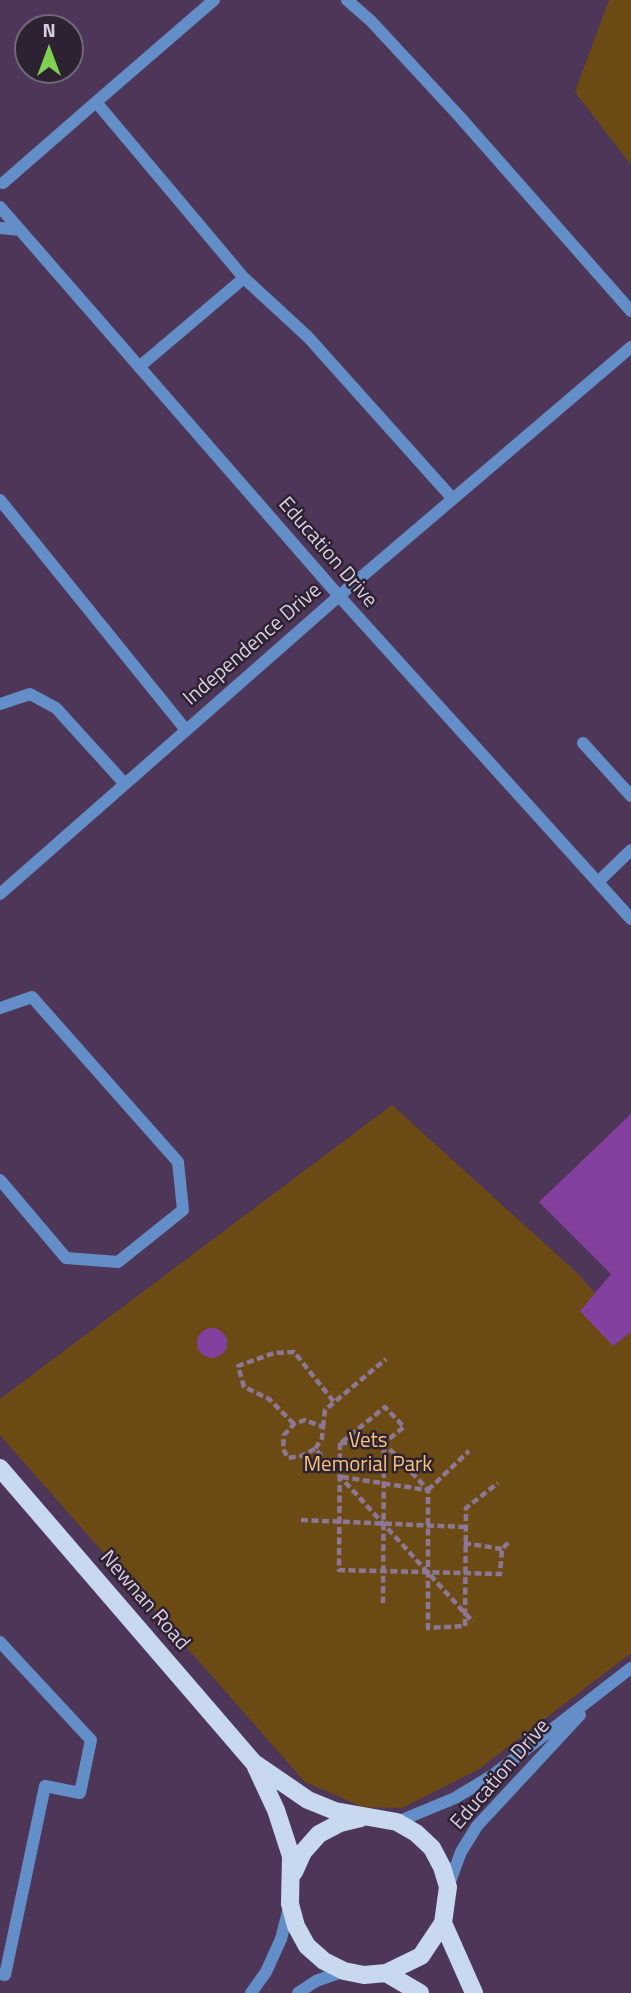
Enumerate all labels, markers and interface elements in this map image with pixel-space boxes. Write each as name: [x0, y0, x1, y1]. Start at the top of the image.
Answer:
north arrow: [14, 14, 84, 84]
text: N: [42, 15, 56, 44]
street label: Education Drive: [272, 493, 382, 613]
street label: Independence Drive: [179, 578, 327, 712]
park label: Vets Memorial Park: [304, 1429, 432, 1479]
street label: Newnan Road: [94, 1546, 194, 1656]
street label: Education Drive: [446, 1715, 556, 1835]

